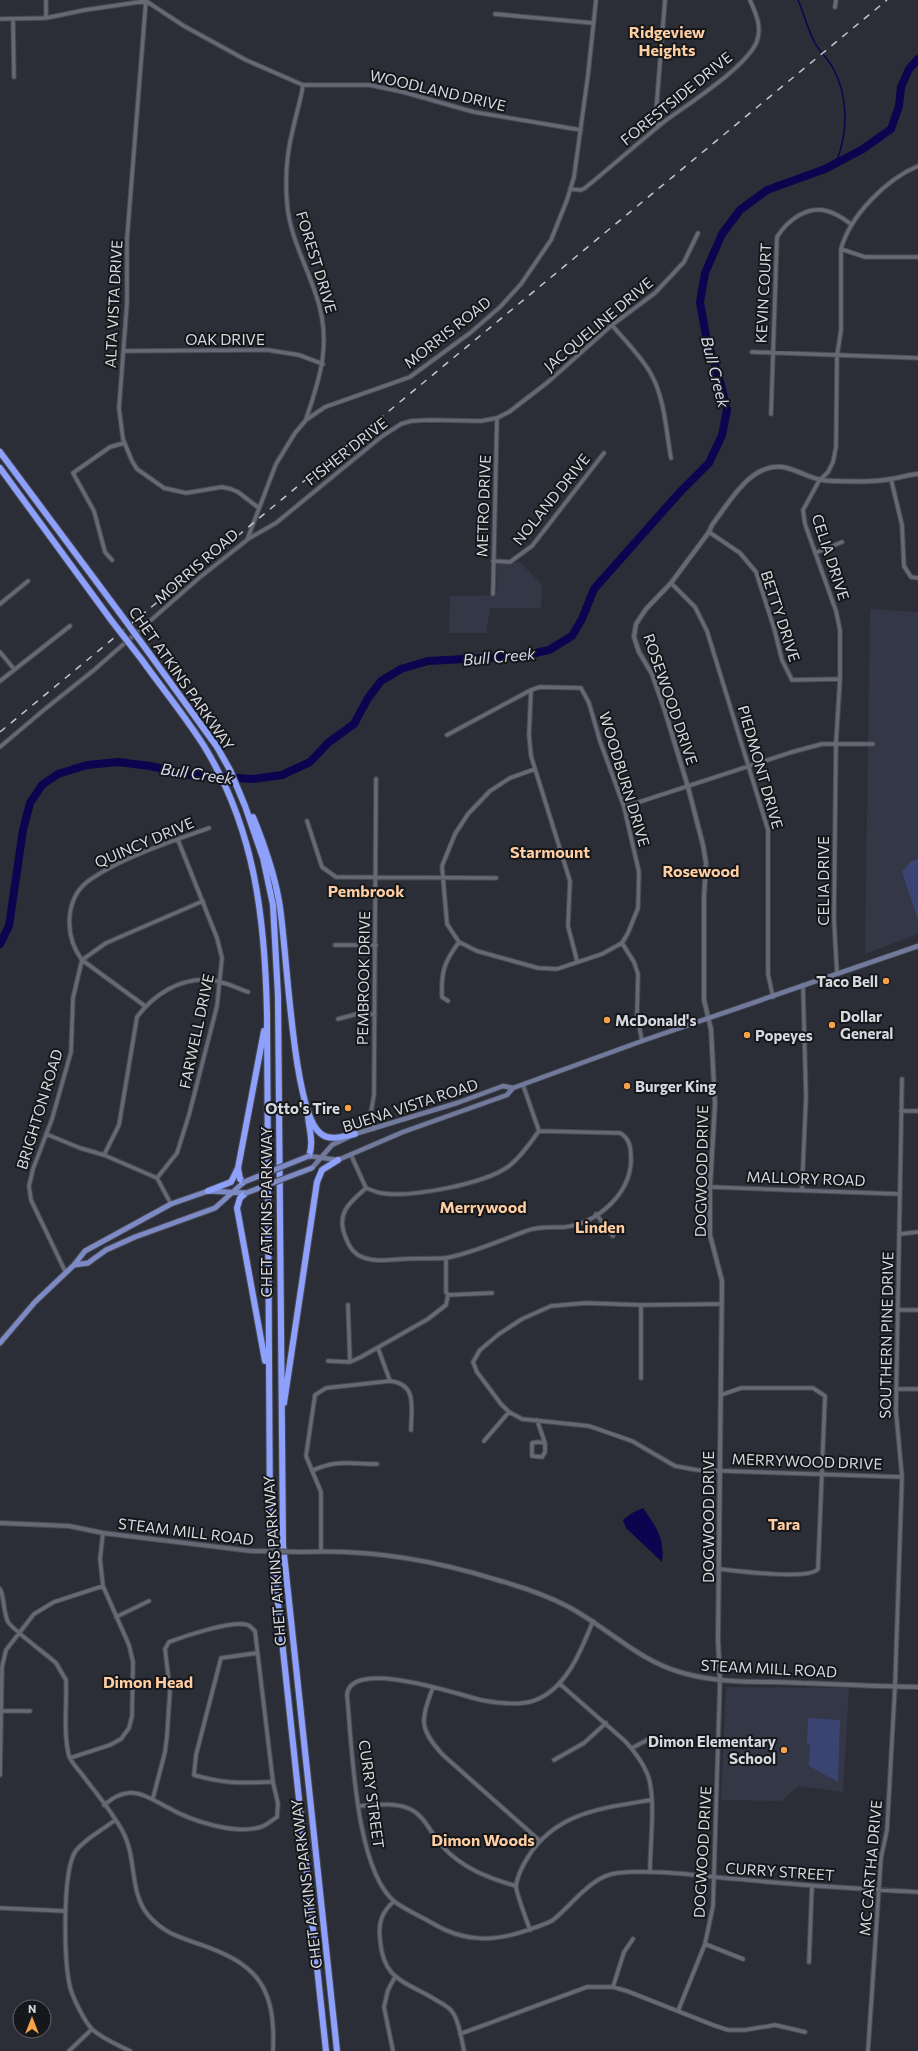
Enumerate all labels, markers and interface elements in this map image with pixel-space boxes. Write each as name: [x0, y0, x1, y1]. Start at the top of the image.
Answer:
district label: Ridgeview Heights: [629, 22, 706, 59]
street label: FORESTSIDE DRIVE: [617, 47, 735, 149]
street label: WOODLAND DRIVE: [368, 66, 508, 114]
street label: FOREST DRIVE: [293, 209, 341, 315]
street label: ALTA VISTA DRIVE: [101, 239, 125, 368]
street label: KEVIN COURT: [751, 242, 775, 344]
street label: JACQUELINE DRIVE: [540, 273, 656, 375]
street label: MORRIS ROAD: [400, 292, 494, 372]
street label: OAK DRIVE: [185, 330, 265, 348]
water label: Bull Creek: [698, 334, 734, 410]
street label: FISHER DRIVE: [301, 413, 391, 489]
street label: NOLAND DRIVE: [509, 450, 593, 548]
street label: METRO DRIVE: [472, 454, 494, 557]
street label: CELIA DRIVE: [809, 512, 853, 603]
street label: MORRIS ROAD: [150, 525, 242, 607]
street label: BETTY DRIVE: [758, 568, 804, 664]
street label: CHET ATKINS PARKWAY: [126, 603, 239, 753]
street label: ROSEWOOD DRIVE: [640, 631, 702, 767]
water label: Bull Creek: [462, 643, 537, 669]
street label: PIEDMONT DRIVE: [735, 703, 787, 831]
street label: WOODBURN DRIVE: [596, 709, 654, 849]
water label: Bull Creek: [159, 759, 235, 788]
street label: QUINCY DRIVE: [92, 813, 196, 871]
street label: CELIA DRIVE: [814, 836, 832, 926]
district label: Starmount: [510, 842, 590, 861]
district label: Rosewood: [663, 861, 739, 880]
district label: Pembrook: [328, 881, 405, 900]
street label: PEMBROOK DRIVE: [353, 911, 373, 1045]
street label: FARWELL DRIVE: [175, 972, 217, 1090]
place label: Taco Bell: [816, 972, 878, 990]
marker: Taco Bell: [881, 976, 891, 986]
place label: Dollar General: [840, 1007, 893, 1042]
place label: McDonald's: [615, 1011, 696, 1029]
marker: McDonald's: [602, 1015, 612, 1025]
marker: Dollar General: [827, 1020, 837, 1030]
place label: Popeyes: [755, 1026, 813, 1044]
marker: Popeyes: [742, 1030, 752, 1040]
street label: BRIGHTON ROAD: [12, 1047, 66, 1171]
street label: BUENA VISTA ROAD: [340, 1075, 480, 1135]
place label: Burger King: [635, 1077, 716, 1095]
marker: Burger King: [622, 1081, 632, 1091]
place label: Otto's Tire: [265, 1099, 340, 1117]
marker: Otto's Tire: [343, 1103, 353, 1113]
street label: DOGWOOD DRIVE: [691, 1105, 711, 1237]
street label: CHET ATKINS PARKWAY: [257, 1126, 275, 1297]
street label: MALLORY ROAD: [746, 1167, 866, 1189]
district label: Merrywood: [439, 1197, 527, 1216]
district label: Linden: [575, 1217, 625, 1236]
street label: SOUTHERN PINE DRIVE: [876, 1251, 896, 1419]
street label: MERRYWOOD DRIVE: [731, 1449, 883, 1473]
street label: DOGWOOD DRIVE: [699, 1451, 717, 1583]
street label: CHET ATKINS PARKWAY: [259, 1475, 289, 1647]
street label: STEAM MILL ROAD: [117, 1514, 255, 1548]
district label: Tara: [768, 1514, 800, 1533]
street label: STEAM MILL ROAD: [700, 1655, 838, 1681]
district label: Dimon Head: [103, 1672, 193, 1691]
place label: Dimon Elementary School: [648, 1732, 777, 1767]
street label: CURRY STREET: [355, 1739, 389, 1850]
marker: Dimon Elementary School: [779, 1745, 789, 1755]
street label: DOGWOOD DRIVE: [690, 1785, 714, 1918]
street label: CHET ATKINS PARKWAY: [287, 1798, 325, 1970]
street label: MC CARTHA DRIVE: [855, 1799, 885, 1937]
district label: Dimon Woods: [431, 1830, 535, 1849]
street label: CURRY STREET: [725, 1858, 836, 1884]
north arrow: [12, 1999, 52, 2039]
text: N: [28, 2002, 36, 2015]

